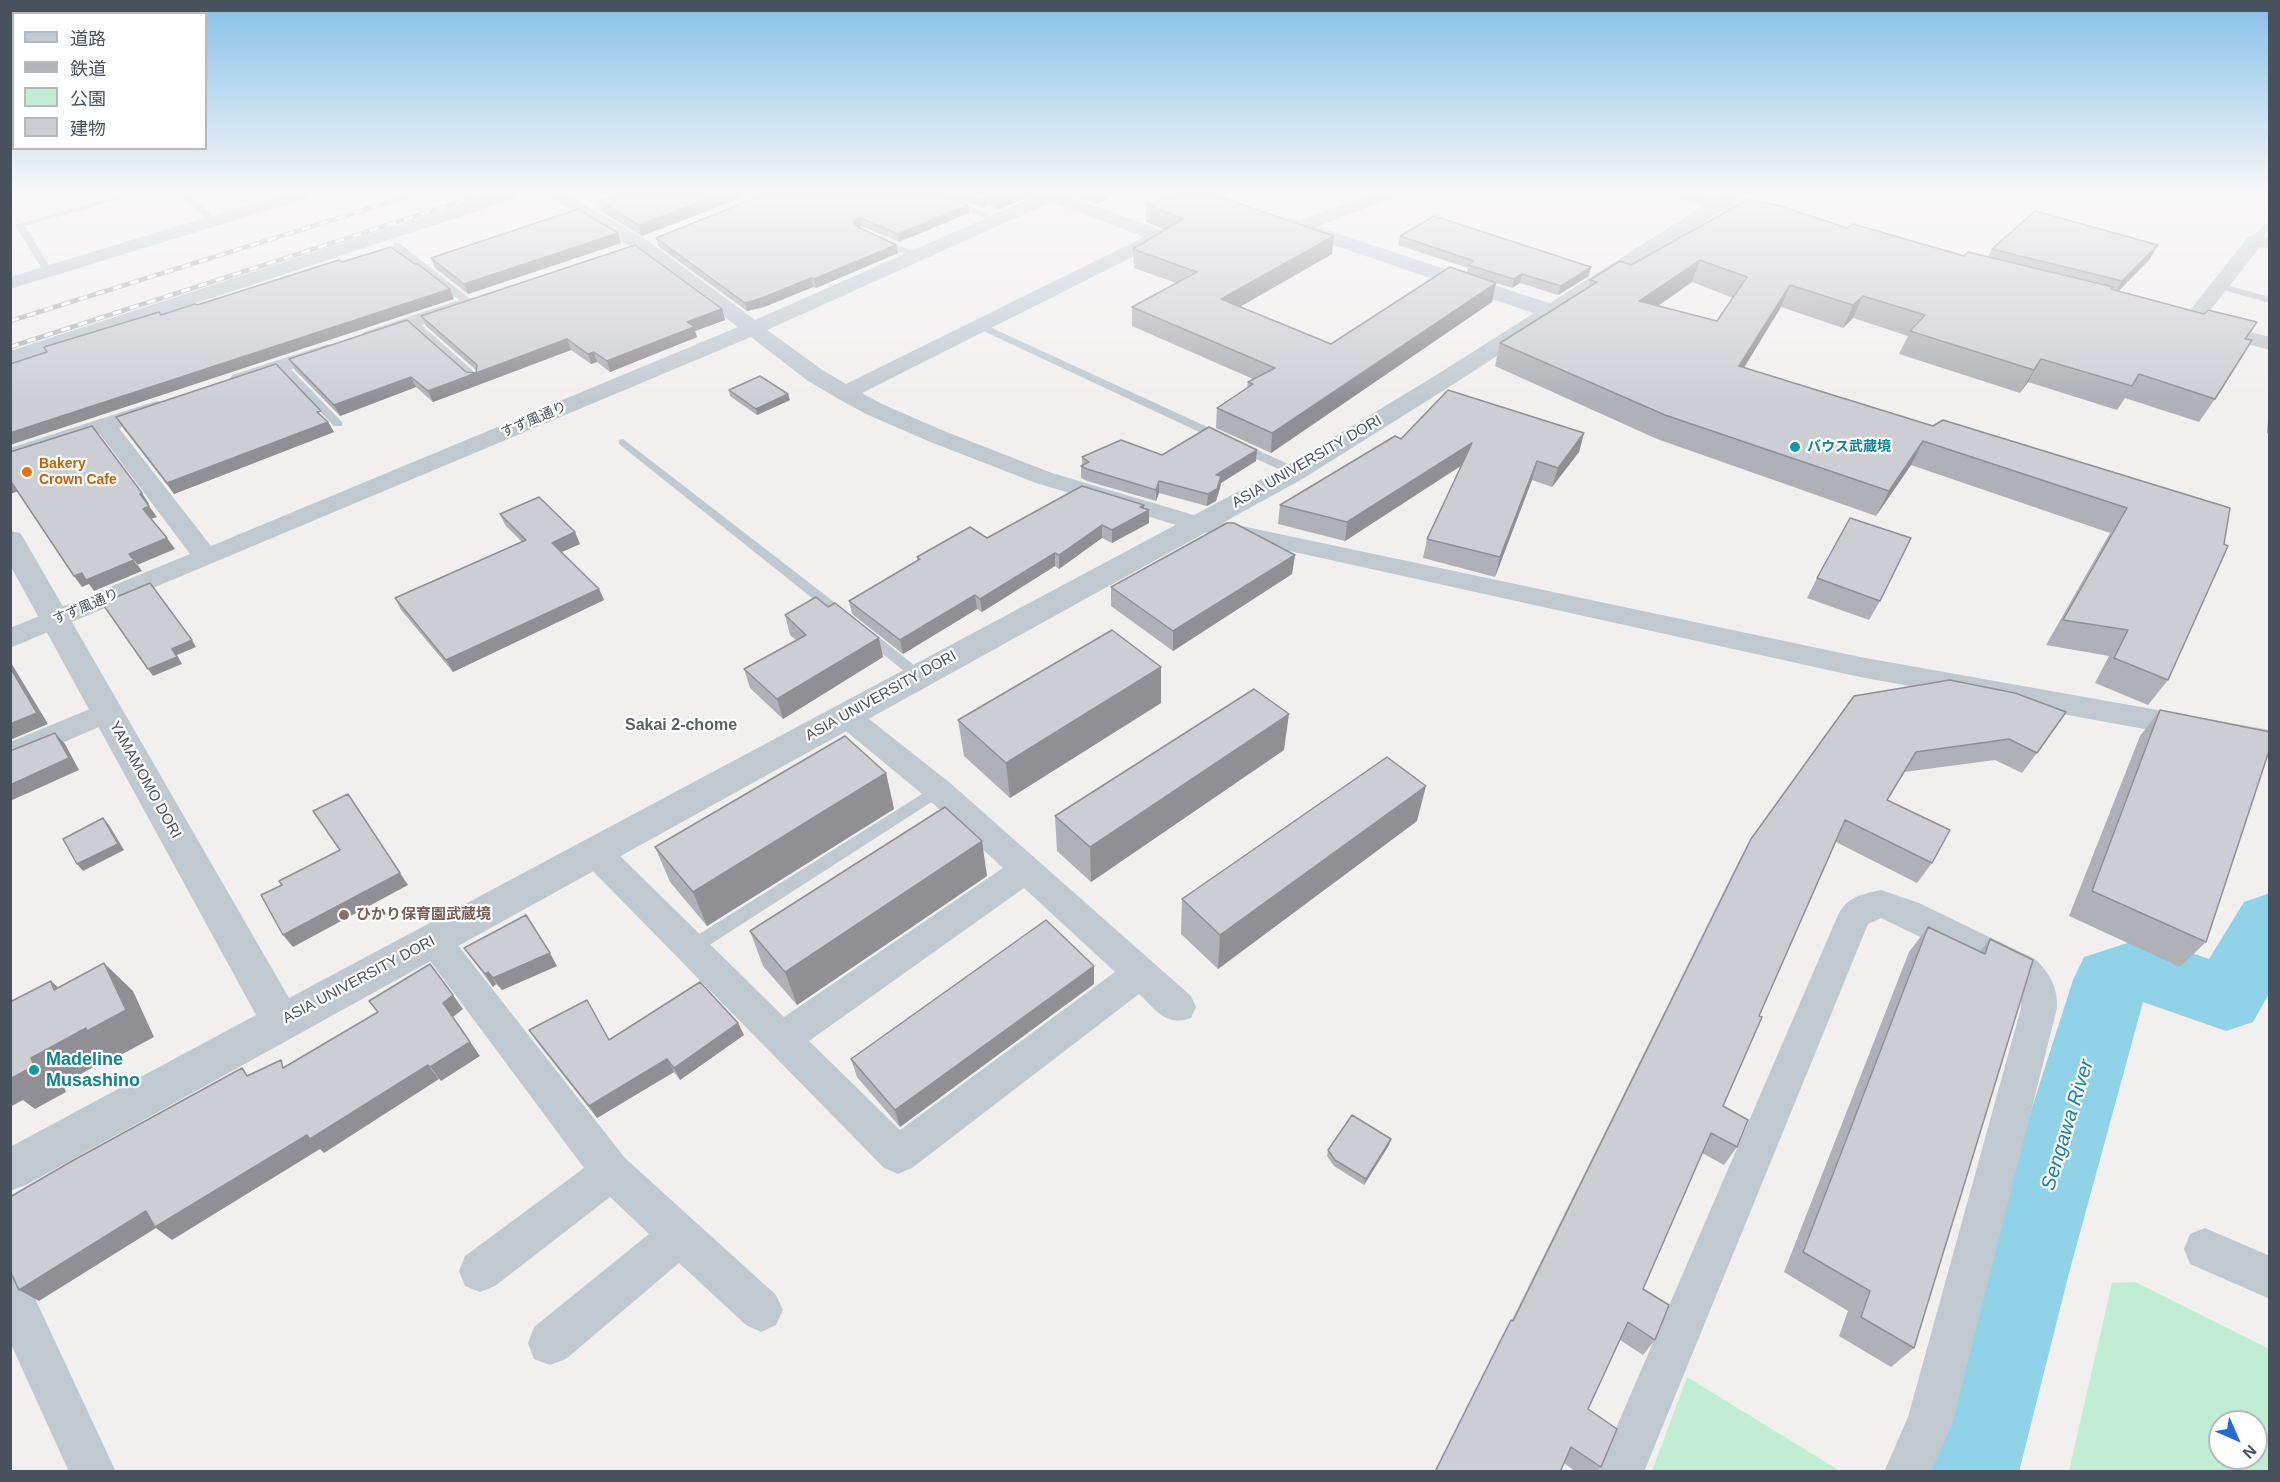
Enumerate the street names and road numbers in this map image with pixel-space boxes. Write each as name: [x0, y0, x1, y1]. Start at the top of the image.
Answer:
street label: すず風通り: [499, 399, 569, 441]
street label: ASIA UNIVERSITY DORI: [1229, 412, 1385, 512]
street label: すず風通り: [51, 586, 121, 628]
street label: ASIA UNIVERSITY DORI: [802, 647, 960, 745]
street label: YAMAMOMO DORI: [105, 718, 185, 842]
street label: ASIA UNIVERSITY DORI: [280, 932, 438, 1028]

